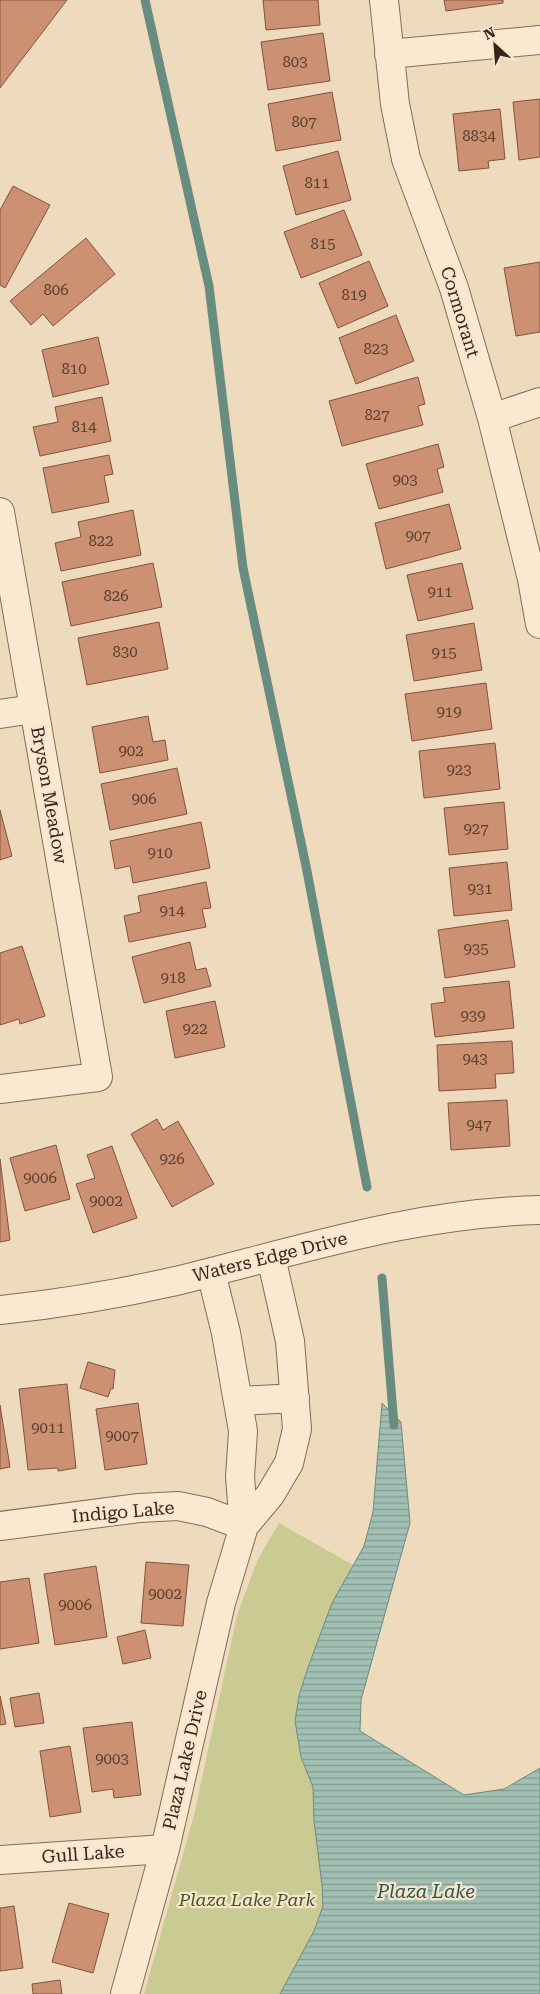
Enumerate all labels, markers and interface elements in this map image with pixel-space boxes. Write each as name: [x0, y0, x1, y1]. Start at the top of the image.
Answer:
north arrow: [470, 20, 520, 70]
text: N: [481, 24, 498, 43]
house number: 803: [282, 53, 308, 71]
house number: 807: [291, 113, 317, 131]
house number: 8834: [462, 127, 496, 145]
house number: 811: [304, 174, 330, 192]
house number: 815: [310, 235, 336, 253]
street label: Cormorant: [437, 264, 484, 360]
house number: 806: [43, 281, 69, 299]
house number: 819: [341, 286, 367, 304]
house number: 823: [363, 340, 389, 358]
house number: 810: [61, 360, 87, 378]
house number: 827: [364, 406, 390, 424]
house number: 814: [71, 418, 97, 436]
house number: 903: [392, 471, 418, 489]
house number: 907: [405, 527, 431, 545]
house number: 822: [88, 532, 114, 550]
house number: 911: [427, 583, 453, 601]
house number: 826: [103, 587, 129, 605]
house number: 830: [112, 643, 138, 661]
house number: 915: [431, 644, 457, 662]
house number: 919: [436, 703, 462, 721]
street label: Bryson Meadow: [27, 724, 72, 865]
house number: 902: [118, 742, 144, 760]
house number: 923: [446, 761, 472, 779]
house number: 906: [131, 790, 157, 808]
house number: 927: [463, 820, 489, 838]
house number: 910: [147, 844, 173, 862]
house number: 931: [467, 880, 493, 898]
house number: 914: [159, 902, 185, 920]
house number: 935: [463, 940, 489, 958]
house number: 918: [160, 969, 186, 987]
house number: 939: [460, 1007, 486, 1025]
house number: 922: [182, 1020, 208, 1038]
house number: 943: [462, 1050, 488, 1068]
house number: 947: [466, 1116, 492, 1134]
house number: 926: [159, 1150, 185, 1168]
house number: 9006: [23, 1169, 57, 1187]
house number: 9002: [89, 1192, 123, 1210]
street label: Waters Edge Drive: [190, 1227, 349, 1286]
house number: 9011: [31, 1419, 65, 1437]
house number: 9007: [105, 1427, 139, 1445]
street label: Indigo Lake: [71, 1497, 175, 1526]
house number: 9002: [148, 1585, 182, 1603]
house number: 9006: [58, 1596, 92, 1614]
street label: Plaza Lake Drive: [158, 1688, 211, 1832]
house number: 9003: [95, 1750, 129, 1768]
street label: Gull Lake: [41, 1840, 125, 1867]
water label: Plaza Lake: [376, 1880, 475, 1903]
park label: Plaza Lake Park: [178, 1889, 315, 1910]

